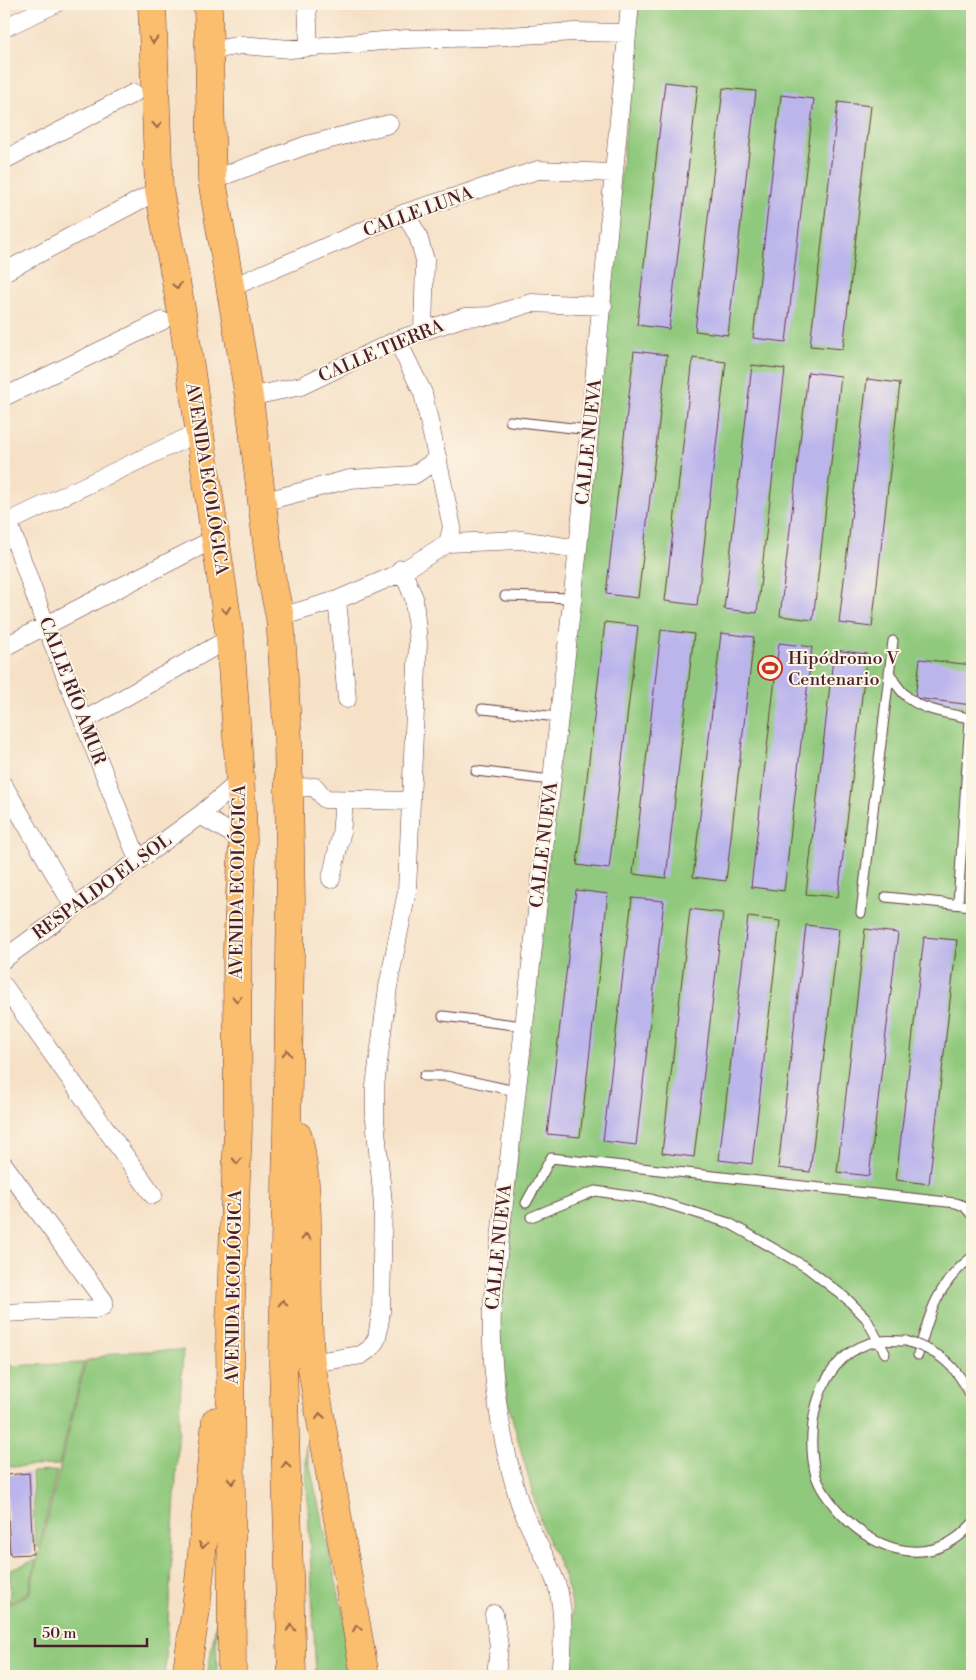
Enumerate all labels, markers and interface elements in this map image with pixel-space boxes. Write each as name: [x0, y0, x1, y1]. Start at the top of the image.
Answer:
one-way arrow: [148, 37, 158, 45]
one-way arrow: [151, 122, 162, 130]
street label: CALLE LUNA: [360, 181, 477, 243]
one-way arrow: [171, 282, 181, 291]
street label: CALLE TIERRA: [315, 314, 448, 388]
street label: CALLE NUEVA: [571, 377, 607, 506]
street label: AVENIDA ECOLÓGICA: [180, 380, 234, 578]
one-way arrow: [220, 606, 231, 614]
street label: CALLE RÍO AMUR: [33, 614, 111, 769]
place label: Hipódromo V Centenario: [788, 647, 899, 691]
sports icon: Hipódromo V Centenario: [757, 655, 783, 681]
street label: CALLE NUEVA: [525, 780, 563, 909]
street label: AVENIDA ECOLÓGICA: [225, 784, 251, 981]
street label: RESPALDO EL SOL: [28, 829, 176, 945]
one-way arrow: [232, 995, 242, 1003]
one-way arrow: [282, 1048, 292, 1056]
one-way arrow: [232, 1158, 242, 1165]
street label: CALLE NUEVA: [481, 1182, 517, 1311]
street label: AVENIDA ECOLÓGICA: [221, 1189, 247, 1386]
one-way arrow: [301, 1233, 311, 1241]
one-way arrow: [278, 1298, 288, 1306]
one-way arrow: [315, 1412, 325, 1421]
one-way arrow: [281, 1461, 291, 1468]
one-way arrow: [227, 1478, 237, 1485]
one-way arrow: [198, 1541, 209, 1549]
scale bar: [35, 1615, 148, 1647]
one-way arrow: [285, 1623, 296, 1631]
text: 50 m: [42, 1624, 76, 1643]
one-way arrow: [353, 1624, 363, 1633]

